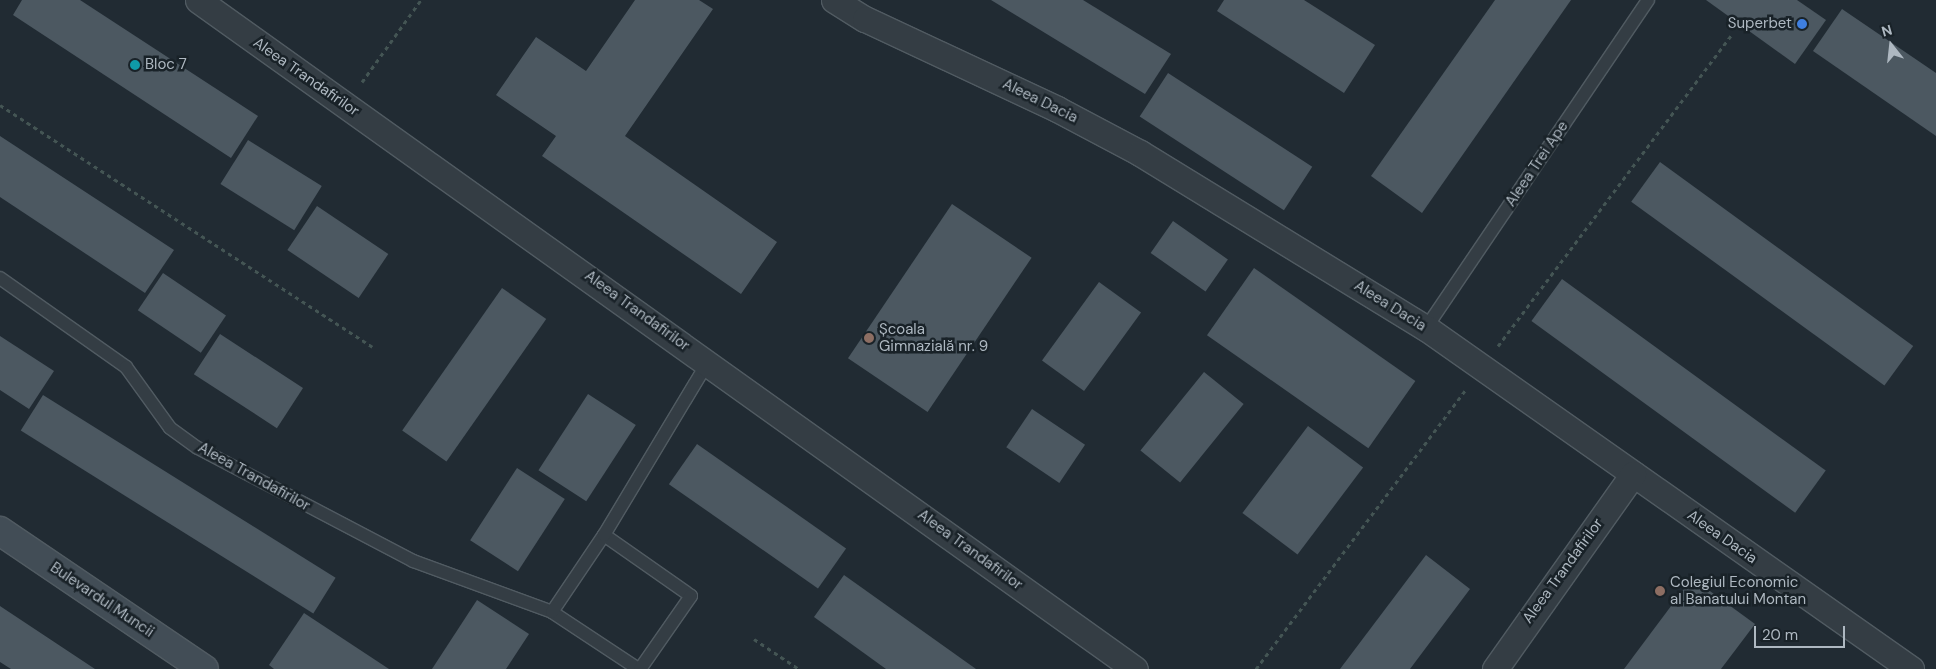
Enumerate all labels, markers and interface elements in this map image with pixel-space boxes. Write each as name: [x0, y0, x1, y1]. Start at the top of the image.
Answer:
place label: Superbet: [1728, 15, 1792, 33]
marker: Superbet: [1796, 18, 1808, 30]
north arrow: [1866, 20, 1916, 70]
text: N: [1879, 21, 1894, 41]
street label: Aleea Trandafirilor: [250, 34, 362, 120]
place label: Bloc 7: [145, 56, 187, 74]
marker: Bloc 7: [129, 59, 141, 71]
street label: Aleea Dacia: [1000, 75, 1080, 127]
street label: Aleea Trei Ape: [1502, 118, 1572, 210]
street label: Aleea Trandafirilor: [581, 267, 693, 355]
street label: Aleea Dacia: [1351, 277, 1429, 335]
place label: Școala Gimnazială nr. 9: [879, 320, 988, 355]
marker: Școala Gimnazială nr. 9: [863, 332, 875, 344]
street label: Aleea Trandafirilor: [195, 439, 313, 515]
street label: Aleea Trandafirilor: [914, 506, 1026, 594]
street label: Aleea Dacia: [1684, 506, 1760, 568]
street label: Aleea Trandafirilor: [1519, 515, 1607, 627]
street label: Bulevardul Muncii: [47, 559, 157, 641]
place label: Colegiul Economic al Banatului Montan: [1670, 573, 1806, 608]
marker: Colegiul Economic al Banatului Montan: [1654, 585, 1666, 597]
scale bar: [1756, 616, 1847, 648]
text: 20 m: [1762, 625, 1798, 645]

